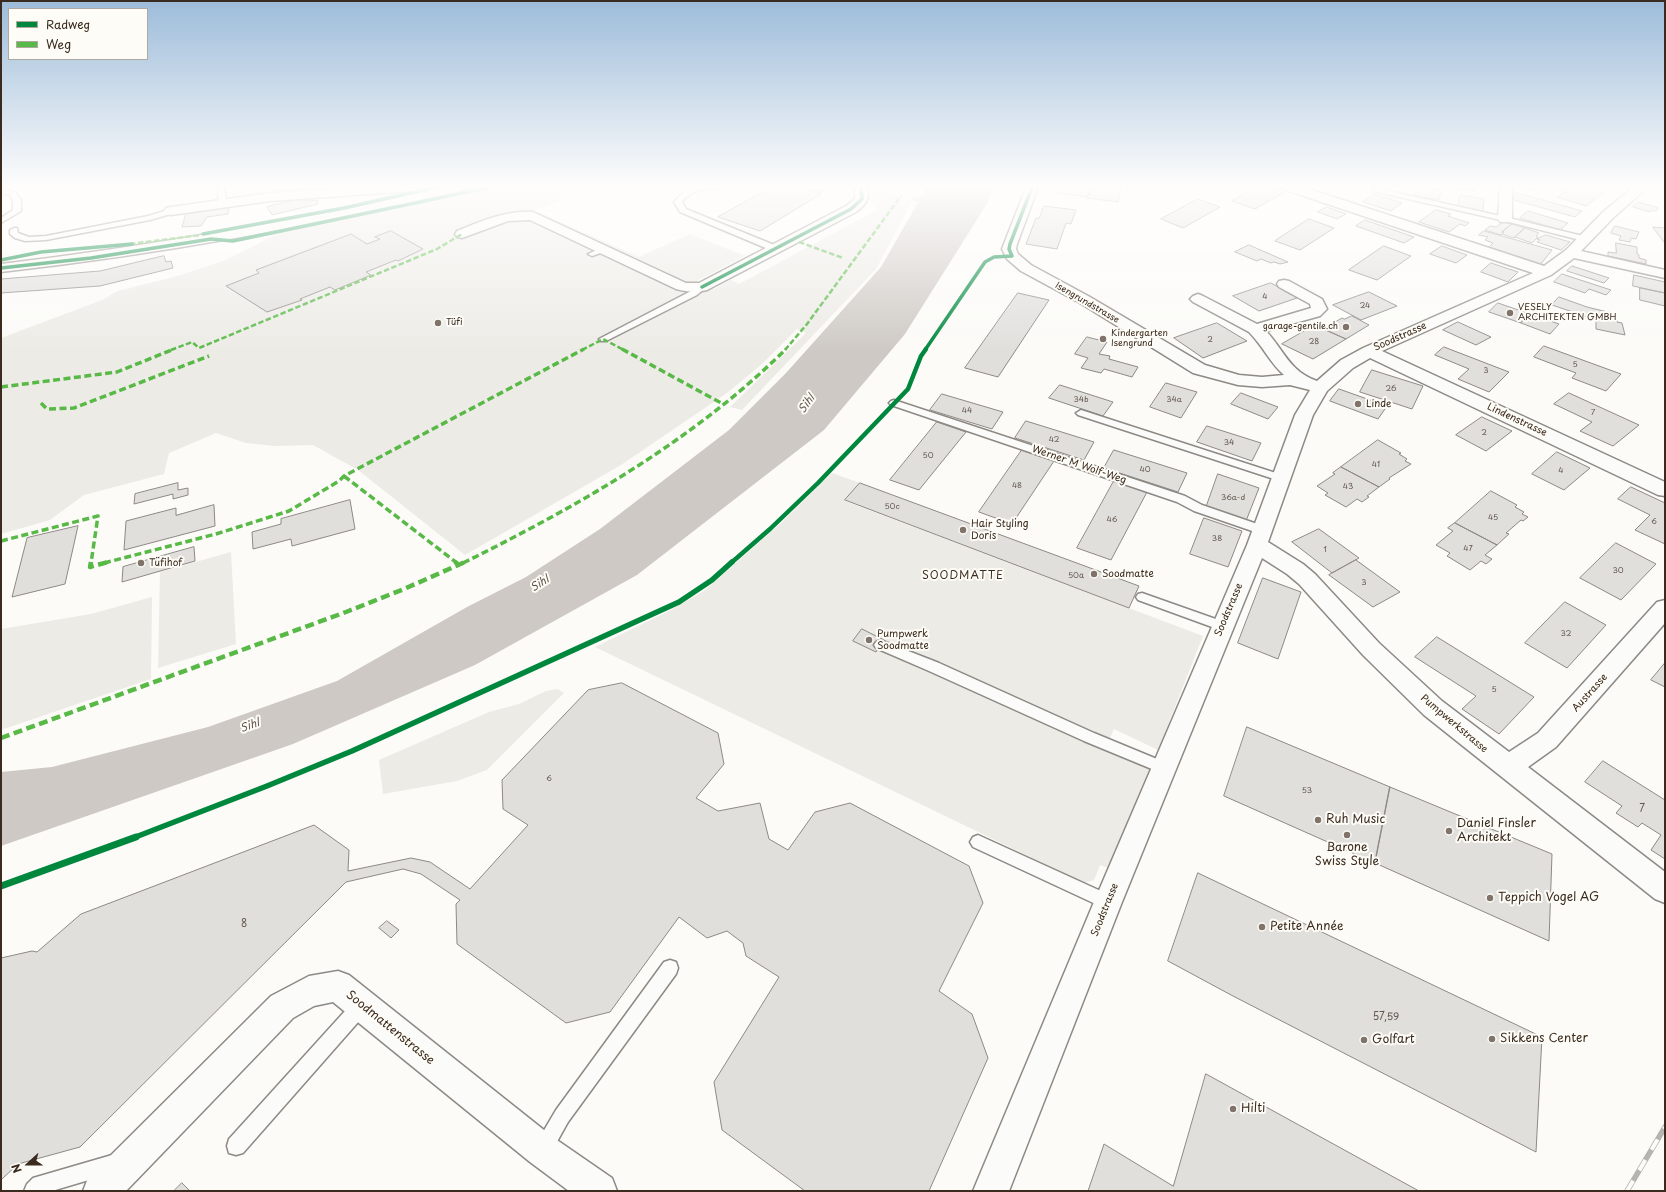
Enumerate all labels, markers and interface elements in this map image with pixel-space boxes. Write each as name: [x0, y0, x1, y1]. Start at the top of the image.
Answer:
legend: [8, 8, 148, 60]
text: Radweg: [46, 15, 90, 33]
text: Weg: [46, 35, 71, 53]
street label: Isengrundstrasse: [1053, 280, 1121, 326]
house number: 4: [1262, 292, 1268, 302]
house number: 24: [1360, 301, 1370, 311]
place label: VESELY ARCHITEKTEN GMBH: [1518, 303, 1616, 324]
marker: VESELY ARCHITEKTEN GMBH: [1505, 308, 1515, 318]
marker: Tüfi: [433, 318, 443, 328]
place label: Tüfi: [446, 318, 462, 328]
street label: Soodstrasse: [1372, 320, 1428, 354]
place label: garage-gentile.ch: [1263, 322, 1338, 332]
marker: garage-gentile.ch: [1341, 322, 1351, 332]
place label: Kindergarten Isengrund: [1111, 329, 1168, 350]
marker: Kindergarten Isengrund: [1098, 334, 1108, 344]
house number: 2: [1207, 335, 1213, 345]
house number: 28: [1309, 337, 1319, 347]
house number: 5: [1572, 360, 1578, 370]
house number: 3: [1483, 366, 1489, 376]
house number: 26: [1386, 384, 1396, 394]
water label: Sihl: [796, 392, 818, 416]
house number: 34b: [1073, 395, 1089, 405]
house number: 34a: [1166, 395, 1182, 405]
place label: Linde: [1366, 398, 1391, 410]
marker: Linde: [1353, 399, 1363, 409]
street label: Lindenstrasse: [1485, 401, 1549, 439]
house number: 44: [962, 406, 972, 416]
house number: 7: [1591, 408, 1595, 418]
house number: 2: [1481, 428, 1487, 438]
house number: 42: [1049, 435, 1059, 445]
house number: 34: [1224, 438, 1234, 448]
street label: Werner M Wolf-Weg: [1030, 443, 1128, 487]
house number: 50: [923, 451, 933, 461]
house number: 41: [1372, 460, 1380, 470]
house number: 40: [1139, 465, 1151, 475]
house number: 4: [1558, 466, 1564, 476]
house number: 48: [1012, 481, 1022, 491]
house number: 43: [1343, 482, 1353, 492]
house number: 36a-d: [1221, 493, 1245, 503]
house number: 50c: [884, 502, 900, 512]
house number: 45: [1488, 513, 1498, 523]
house number: 46: [1107, 515, 1117, 525]
house number: 6: [1651, 517, 1657, 527]
place label: Hair Styling Doris: [971, 518, 1029, 542]
marker: Hair Styling Doris: [958, 525, 968, 535]
house number: 38: [1212, 534, 1222, 544]
house number: 47: [1463, 544, 1473, 554]
house number: 1: [1323, 545, 1327, 555]
place label: Tüfihof: [149, 557, 182, 569]
marker: Tüfihof: [136, 558, 146, 568]
house number: 30: [1612, 566, 1624, 576]
place label: Soodmatte: [1102, 568, 1154, 580]
district label: SOODMATTE: [922, 569, 1004, 583]
marker: Soodmatte: [1089, 569, 1099, 579]
house number: 50a: [1068, 571, 1084, 581]
water label: Sihl: [528, 573, 552, 595]
house number: 3: [1361, 578, 1367, 588]
street label: Soodstrasse: [1212, 582, 1246, 638]
place label: Pumpwerk Soodmatte: [877, 628, 929, 652]
house number: 32: [1561, 629, 1571, 639]
marker: Pumpwerk Soodmatte: [864, 635, 874, 645]
street label: Austrasse: [1570, 672, 1610, 714]
house number: 5: [1491, 685, 1497, 695]
street label: Pumpwerkstrasse: [1418, 692, 1490, 756]
water label: Sihl: [239, 716, 261, 736]
house number: 6: [546, 774, 552, 784]
house number: 53: [1302, 786, 1312, 796]
house number: 7: [1639, 803, 1645, 815]
place label: Ruh Music: [1326, 813, 1385, 827]
marker: Ruh Music: [1313, 815, 1323, 825]
place label: Daniel Finsler Architekt: [1457, 817, 1536, 845]
marker: Daniel Finsler Architekt: [1444, 826, 1454, 836]
marker: Barone Swiss Style: [1342, 830, 1352, 840]
place label: Barone Swiss Style: [1315, 841, 1379, 869]
street label: Soodstrasse: [1089, 881, 1121, 939]
place label: Teppich Vogel AG: [1498, 891, 1599, 905]
marker: Teppich Vogel AG: [1485, 893, 1495, 903]
house number: 8: [241, 918, 247, 930]
place label: Petite Année: [1270, 920, 1344, 934]
marker: Petite Année: [1257, 922, 1267, 932]
street label: Soodmattenstrasse: [343, 988, 437, 1068]
house number: 57,59: [1373, 1011, 1399, 1023]
place label: Sikkens Center: [1500, 1032, 1588, 1046]
place label: Golfart: [1372, 1033, 1415, 1047]
marker: Sikkens Center: [1487, 1034, 1497, 1044]
marker: Golfart: [1359, 1035, 1369, 1045]
place label: Hilti: [1241, 1102, 1265, 1116]
marker: Hilti: [1228, 1104, 1238, 1114]
north arrow: [8, 1144, 48, 1184]
text: N: [7, 1161, 26, 1176]

